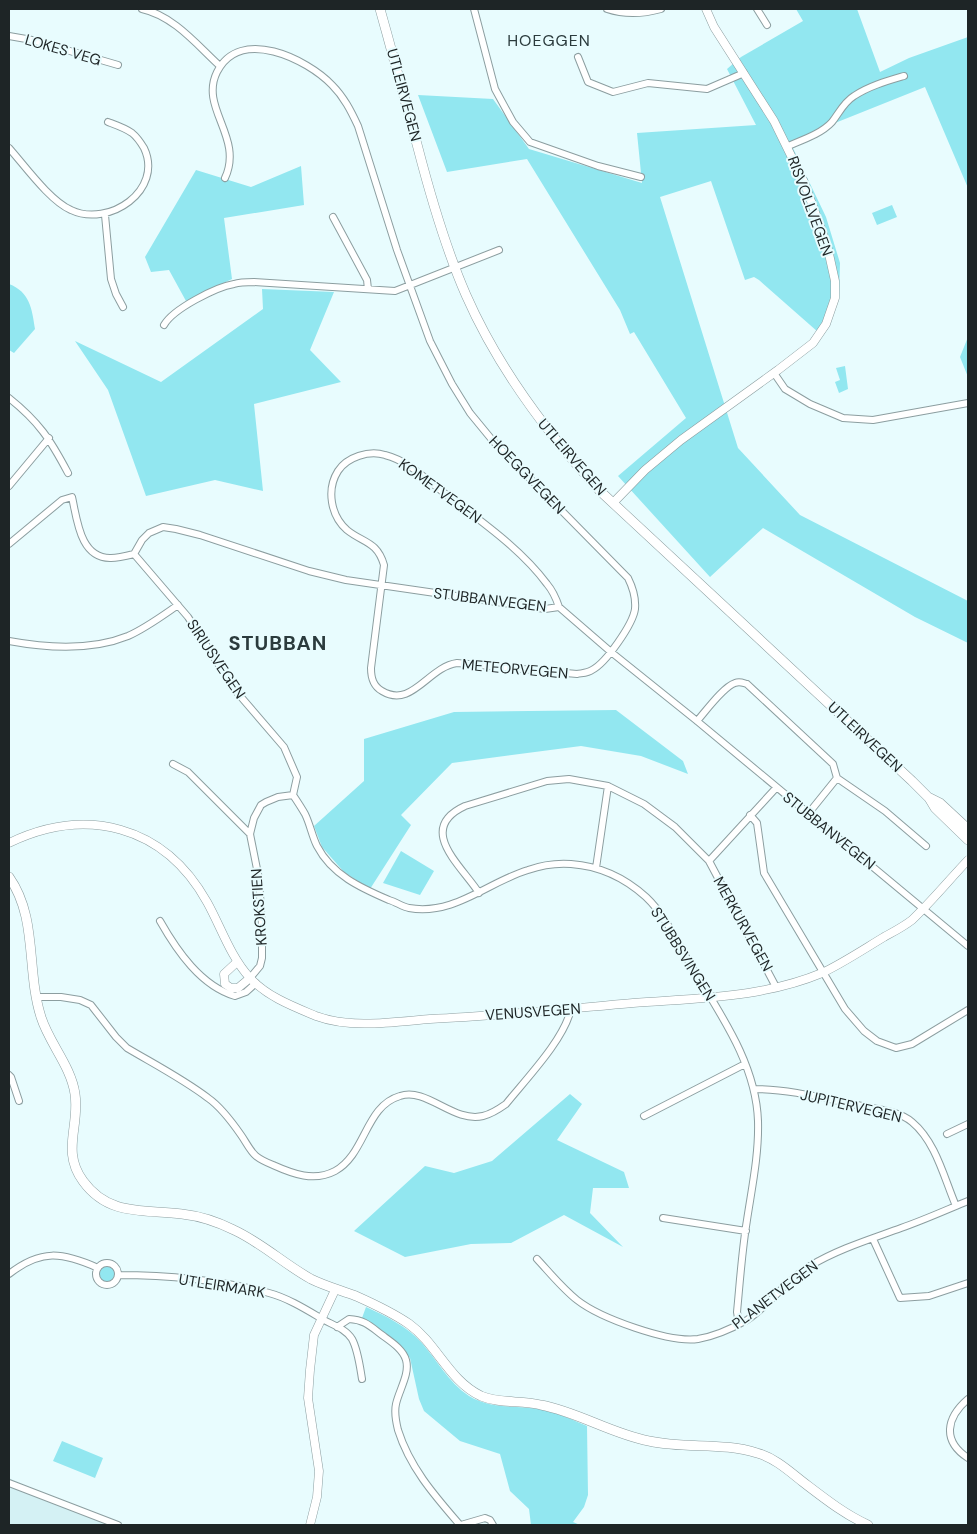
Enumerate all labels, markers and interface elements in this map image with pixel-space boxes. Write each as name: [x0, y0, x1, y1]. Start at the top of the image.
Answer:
street label: LOKES VEG: [23, 30, 103, 70]
district label: HOEGGEN: [507, 30, 591, 51]
street label: UTLEIRVEGEN: [382, 46, 426, 144]
street label: RISVOLLVEGEN: [783, 153, 837, 259]
street label: UTLEIRVEGEN: [533, 414, 611, 500]
street label: HOEGGVEGEN: [484, 431, 570, 519]
street label: KOMETVEGEN: [394, 454, 486, 528]
street label: STUBBANVEGEN: [432, 583, 548, 617]
street label: SIRIUSVEGEN: [182, 615, 250, 703]
district label: STUBBAN: [229, 630, 327, 656]
street label: METEORVEGEN: [461, 654, 569, 684]
street label: UTLEIRVEGEN: [823, 697, 907, 777]
street label: STUBBANVEGEN: [779, 787, 879, 875]
street label: KROKSTIEN: [246, 868, 272, 946]
street label: MERKURVEGEN: [709, 873, 777, 975]
street label: STUBBSVINGEN: [646, 903, 720, 1005]
street label: VENUSVEGEN: [485, 999, 581, 1025]
street label: JUPITERVEGEN: [798, 1085, 904, 1127]
street label: PLANETVEGEN: [728, 1256, 822, 1334]
street label: UTLEIRMARK: [177, 1269, 267, 1303]

